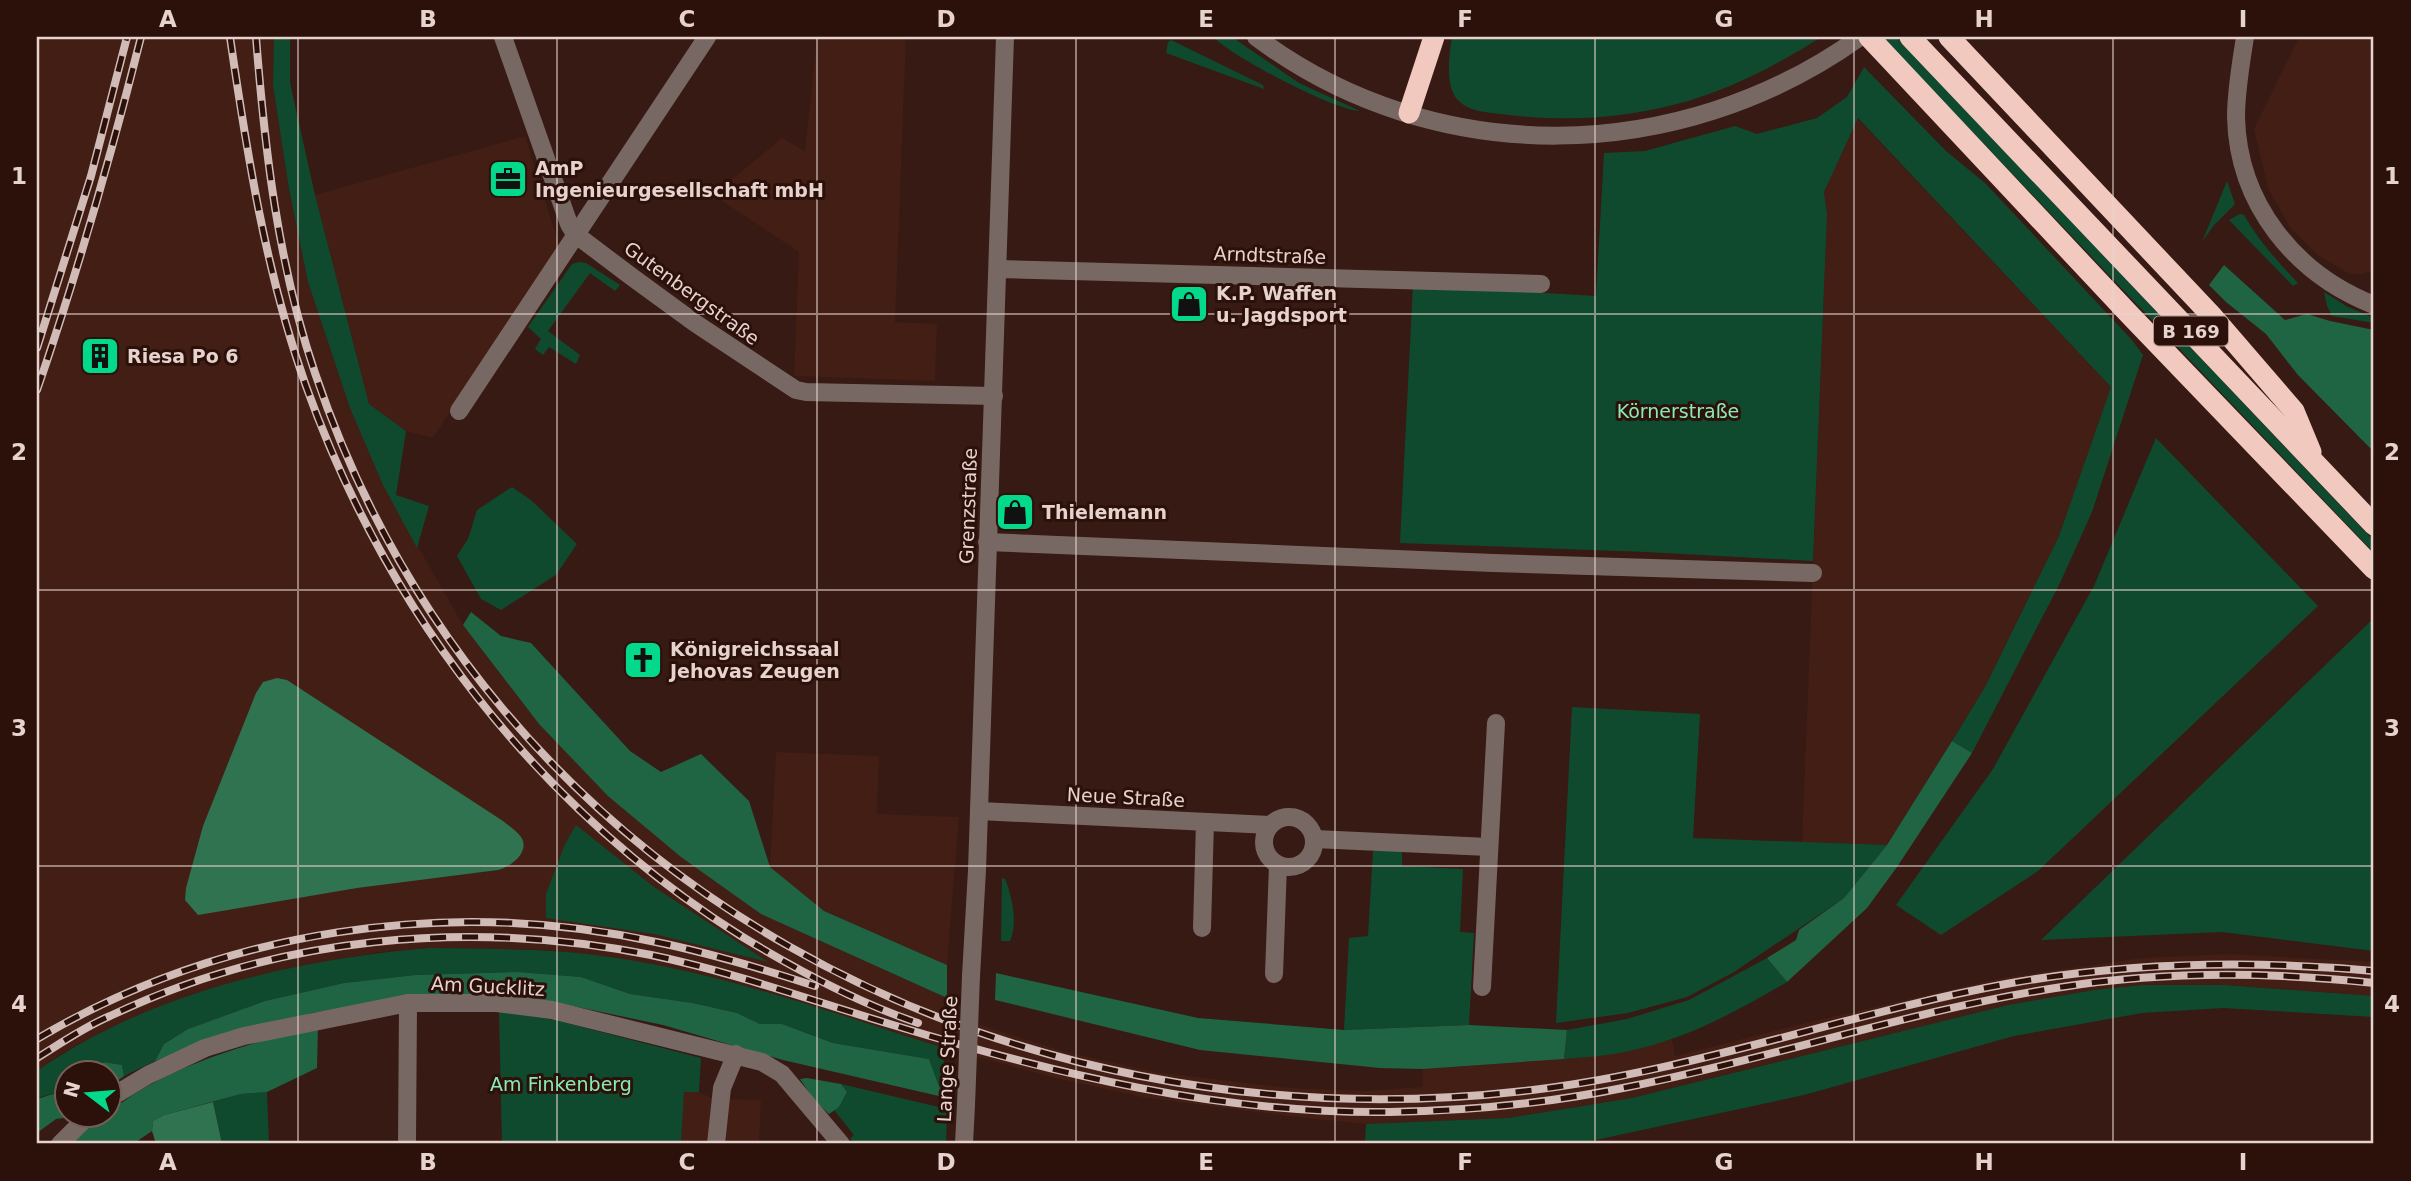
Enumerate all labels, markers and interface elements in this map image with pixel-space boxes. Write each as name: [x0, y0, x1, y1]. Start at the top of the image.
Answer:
text: A: [159, 6, 177, 32]
text: B: [419, 6, 437, 32]
text: C: [679, 6, 695, 32]
text: D: [936, 6, 956, 32]
text: E: [1198, 6, 1214, 32]
text: F: [1457, 6, 1473, 32]
text: G: [1715, 6, 1733, 32]
text: H: [1974, 6, 1994, 32]
text: I: [2239, 6, 2247, 32]
place label: AmP Ingenieurgesellschaft mbH: [535, 157, 824, 201]
office icon: AmP Ingenieurgesellschaft mbH: [487, 158, 529, 200]
text: 1: [11, 163, 27, 189]
text: 1: [2384, 163, 2400, 189]
street label: Gutenbergstraße: [620, 237, 764, 349]
street label: Arndtstraße: [1213, 242, 1327, 268]
place label: K.P. Waffen u. Jagdsport: [1216, 282, 1347, 326]
shop icon: K.P. Waffen u. Jagdsport: [1168, 283, 1210, 325]
road number: B 169: [2154, 316, 2228, 346]
building icon: Riesa Po 6: [79, 335, 121, 377]
place label: Riesa Po 6: [127, 345, 239, 367]
park label: Körnerstraße: [1617, 400, 1739, 422]
text: 2: [11, 439, 27, 465]
text: 2: [2384, 439, 2400, 465]
street label: Grenzstraße: [955, 448, 981, 564]
shop icon: Thielemann: [994, 491, 1036, 533]
place label: Thielemann: [1042, 501, 1167, 523]
place label: Königreichssaal Jehovas Zeugen: [668, 638, 840, 682]
church icon: Königreichssaal Jehovas Zeugen: [622, 639, 664, 681]
text: 3: [11, 715, 27, 741]
text: 3: [2384, 715, 2400, 741]
street label: Neue Straße: [1066, 783, 1186, 811]
street label: Am Gucklitz: [431, 972, 545, 1000]
text: 4: [11, 991, 27, 1017]
text: 4: [2384, 991, 2400, 1017]
street label: Lange Straße: [933, 995, 961, 1123]
north arrow: [52, 1058, 122, 1128]
park label: Am Finkenberg: [490, 1073, 632, 1095]
text: N: [59, 1079, 84, 1100]
text: A: [159, 1149, 177, 1175]
text: B: [419, 1149, 437, 1175]
text: C: [679, 1149, 695, 1175]
text: D: [936, 1149, 956, 1175]
text: E: [1198, 1149, 1214, 1175]
text: F: [1457, 1149, 1473, 1175]
text: G: [1715, 1149, 1733, 1175]
text: H: [1974, 1149, 1994, 1175]
text: I: [2239, 1149, 2247, 1175]

